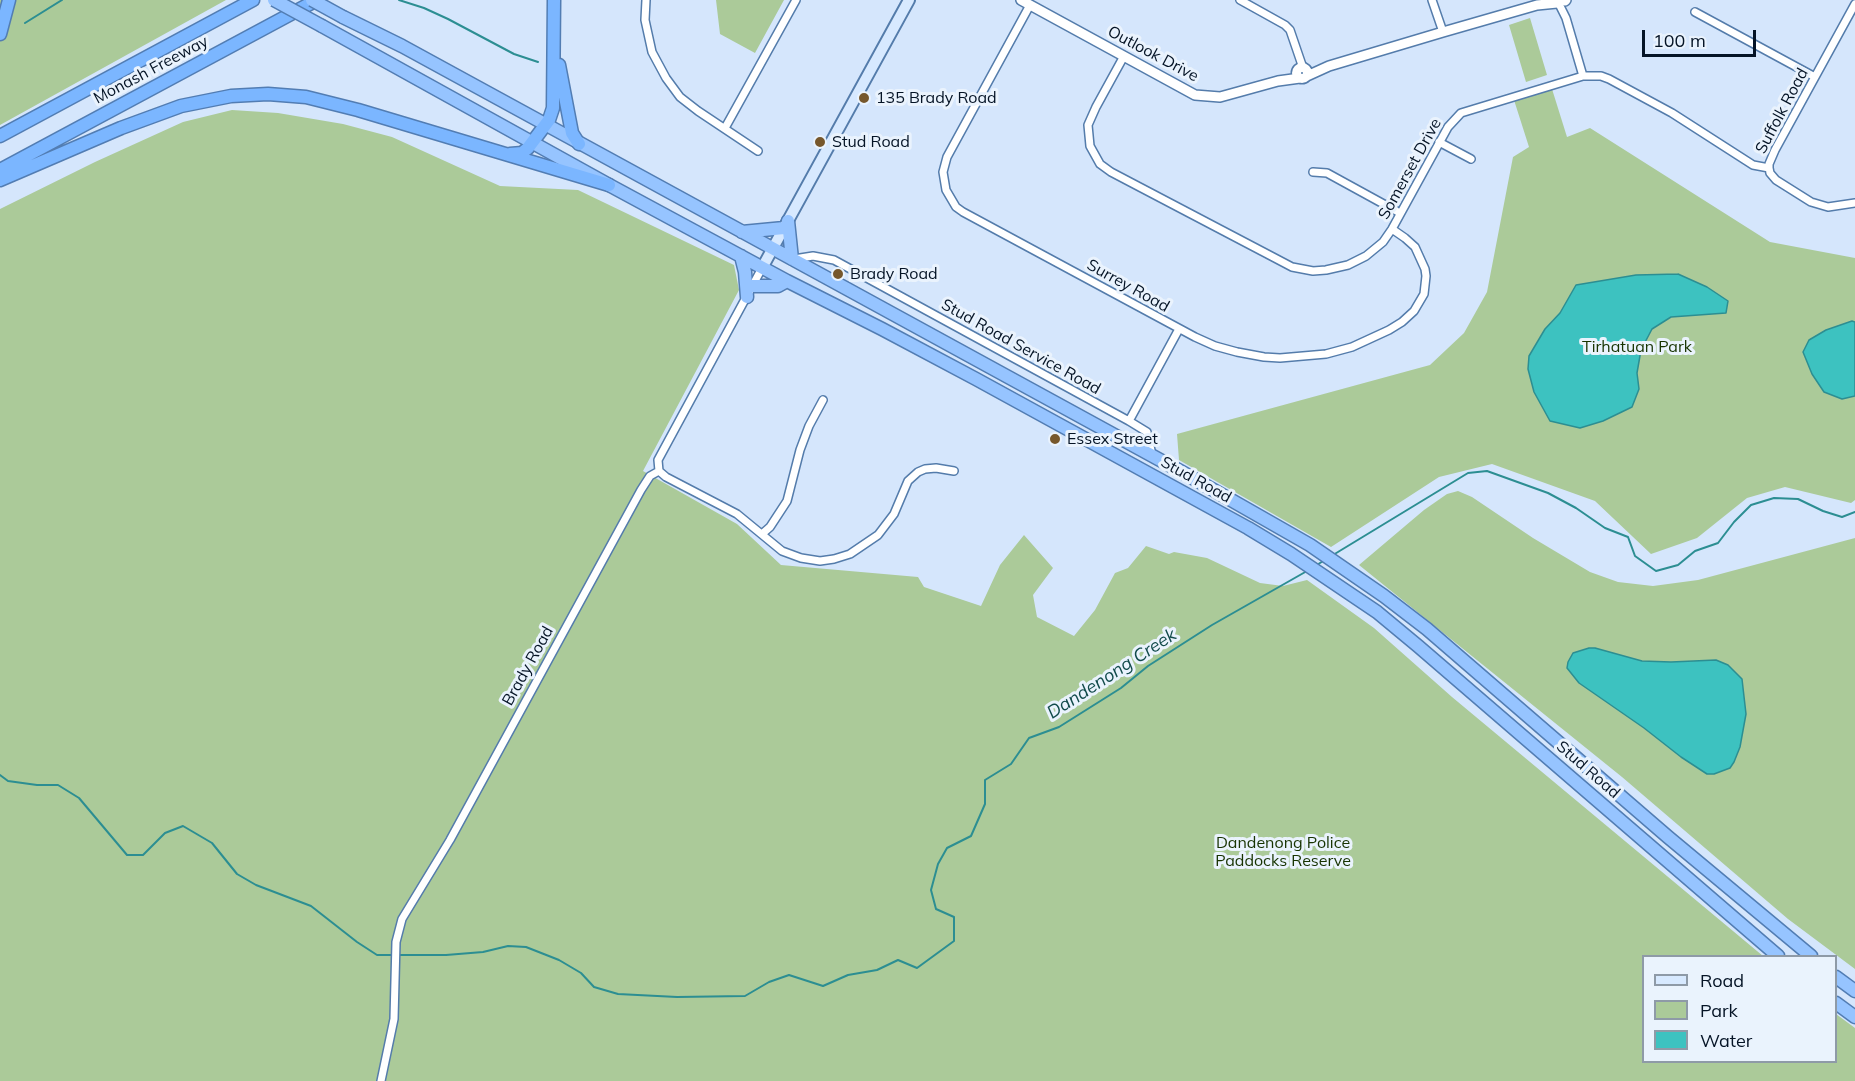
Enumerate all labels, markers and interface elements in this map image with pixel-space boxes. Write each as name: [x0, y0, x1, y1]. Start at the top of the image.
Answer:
scale bar: [1645, 18, 1759, 56]
street label: Outlook Drive: [1104, 22, 1202, 86]
text: 100 m: [1653, 29, 1706, 52]
street label: Monash Freeway: [90, 32, 212, 108]
street label: Suffolk Road: [1751, 65, 1813, 157]
place label: 135 Brady Road: [876, 88, 997, 108]
marker: 135 Brady Road: [857, 91, 871, 105]
street label: Somerset Drive: [1374, 115, 1446, 223]
place label: Stud Road: [832, 132, 910, 152]
marker: Stud Road: [813, 135, 827, 149]
street label: Surrey Road: [1083, 255, 1173, 317]
place label: Brady Road: [850, 264, 938, 284]
marker: Brady Road: [831, 267, 845, 281]
street label: Stud Road Service Road: [938, 295, 1104, 399]
park label: Tirhatuan Park: [1582, 337, 1692, 357]
place label: Essex Street: [1067, 429, 1158, 449]
marker: Essex Street: [1048, 432, 1062, 446]
street label: Stud Road: [1157, 453, 1235, 507]
street label: Brady Road: [498, 623, 558, 709]
water label: Dandenong Creek: [1043, 624, 1181, 724]
street label: Stud Road: [1552, 737, 1624, 803]
park label: Dandenong Police Paddocks Reserve: [1215, 833, 1351, 871]
legend: [1642, 955, 1837, 1063]
text: Road: [1700, 969, 1744, 992]
text: Park: [1700, 999, 1738, 1022]
text: Water: [1700, 1029, 1752, 1052]

